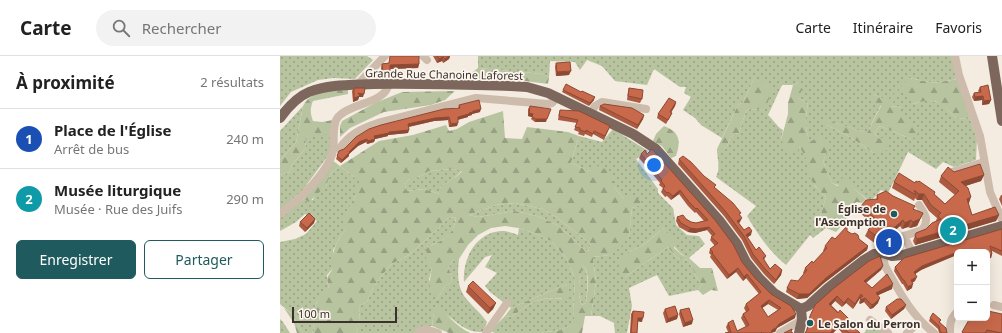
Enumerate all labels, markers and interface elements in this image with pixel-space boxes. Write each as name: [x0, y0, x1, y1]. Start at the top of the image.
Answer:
search box: [96, 10, 376, 46]
text: Carte: [20, 15, 72, 41]
icon: search: [110, 17, 132, 39]
text: Rechercher: [142, 18, 221, 38]
text: Carte: [795, 18, 831, 37]
text: Itinéraire: [853, 18, 913, 37]
text: Favoris: [935, 18, 982, 37]
street label: Grande Rue Chanoine Laforest: [365, 65, 523, 83]
text: À proximité: [16, 71, 115, 94]
text: 2 résultats: [200, 73, 264, 91]
text: Place de l'Église: [54, 120, 171, 140]
text: 1: [25, 130, 33, 148]
text: 240 m: [226, 130, 264, 148]
text: Arrêt de bus: [54, 140, 129, 158]
your location: [644, 155, 664, 175]
text: Musée liturgique: [54, 180, 181, 200]
text: 2: [25, 190, 33, 208]
text: 290 m: [226, 190, 264, 208]
text: Musée · Rue des Juifs: [54, 200, 182, 218]
place label: Église de l'Assomption: [815, 201, 886, 229]
marker: Église de l'Assomption: [889, 209, 899, 219]
pin: 2: [940, 215, 966, 245]
pin: 1: [876, 227, 902, 257]
button: Enregistrer: [16, 240, 136, 279]
button: Partager: [144, 240, 264, 279]
map controls: [954, 249, 990, 321]
button: +: [954, 249, 990, 285]
button: −: [954, 285, 990, 321]
scale bar: [292, 305, 397, 324]
text: 100 m: [298, 306, 330, 321]
place label: Le Salon du Perron: [818, 316, 920, 331]
marker: Le Salon du Perron: [805, 318, 815, 328]

